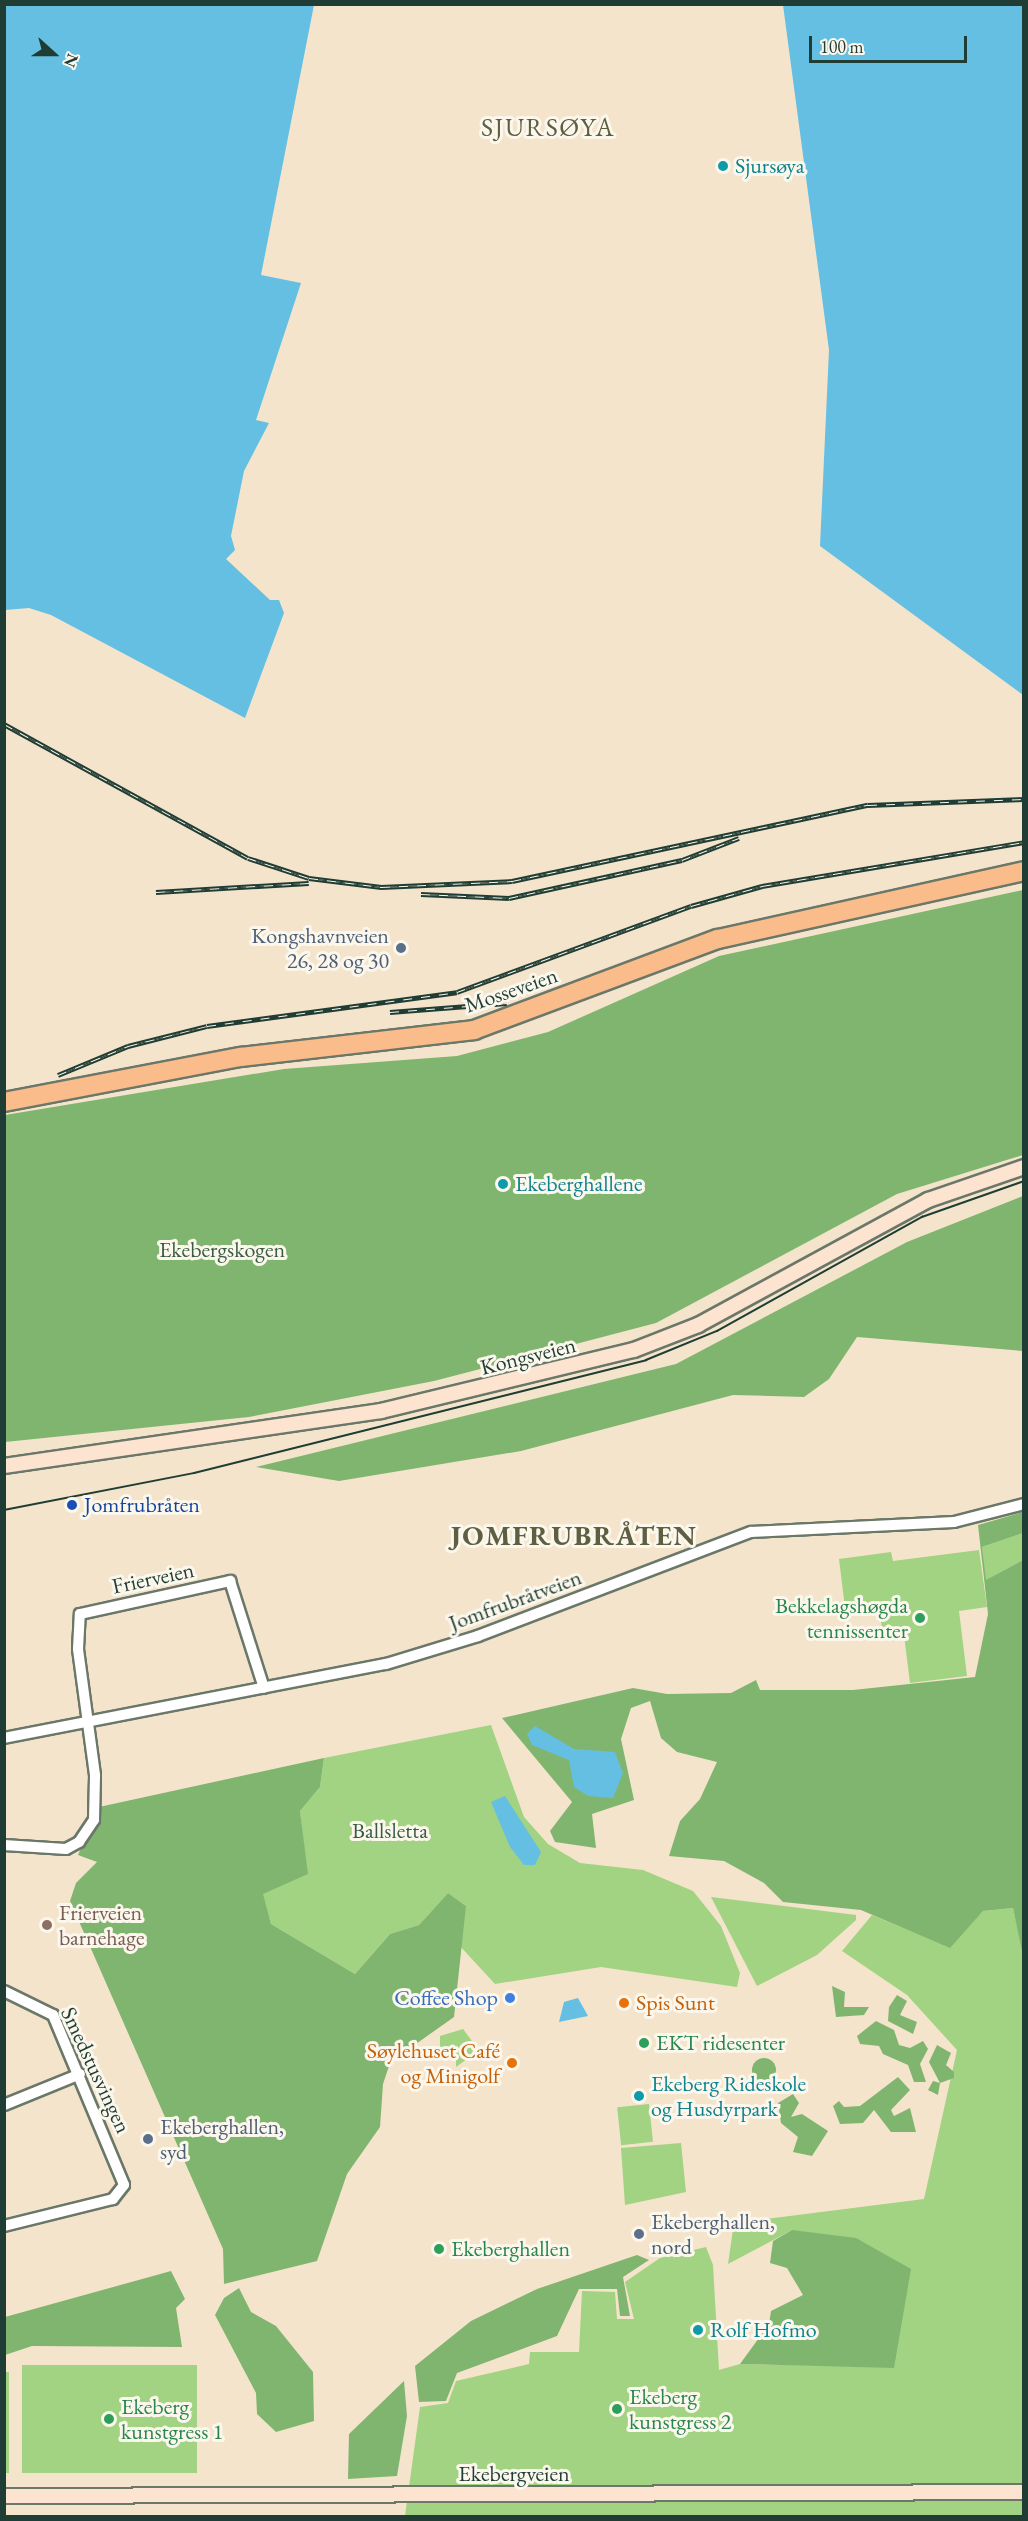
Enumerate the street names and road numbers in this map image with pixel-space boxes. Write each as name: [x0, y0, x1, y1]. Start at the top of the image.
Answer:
street label: Mosseveien: [461, 962, 561, 1018]
street label: Kongsveien: [478, 1331, 578, 1381]
street label: Frierveien: [110, 1556, 196, 1600]
street label: Jomfrubråtveien: [445, 1564, 585, 1636]
street label: Smedstusvingen: [55, 2003, 137, 2137]
street label: Ekebergveien: [458, 2461, 570, 2487]

